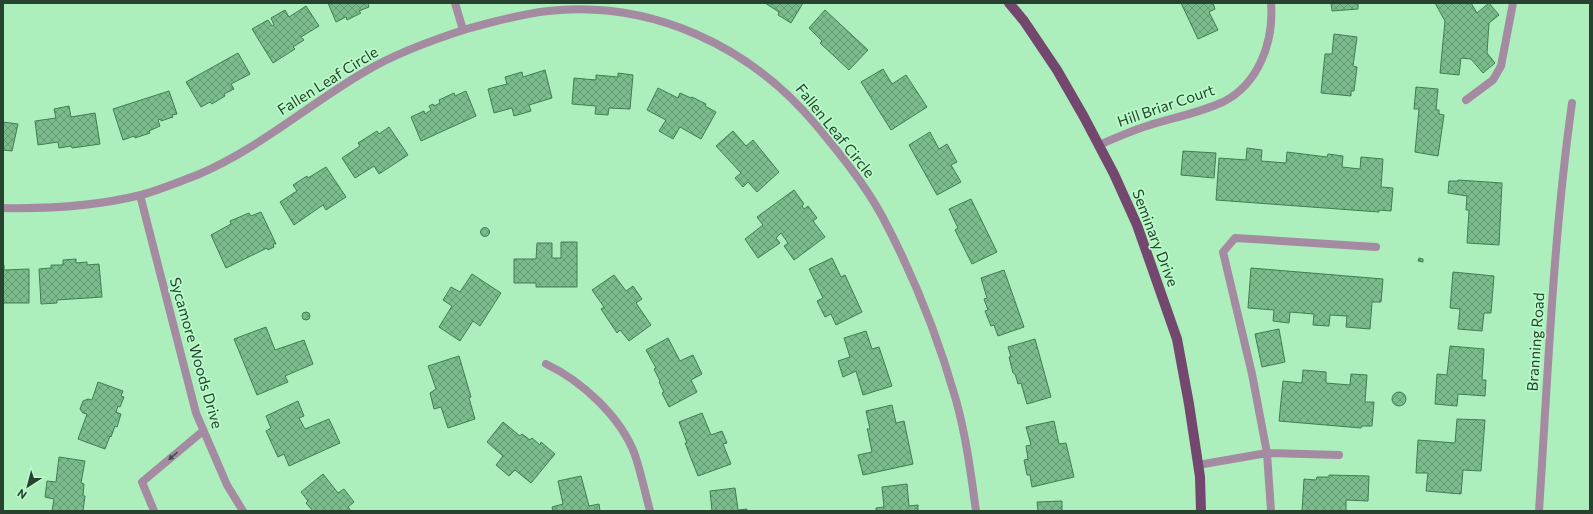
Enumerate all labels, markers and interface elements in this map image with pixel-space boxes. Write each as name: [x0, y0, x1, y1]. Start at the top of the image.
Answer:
street label: Fallen Leaf Circle: [274, 42, 381, 118]
street label: Fallen Leaf Circle: [793, 80, 879, 181]
street label: Hill Briar Court: [1115, 80, 1217, 130]
street label: Seminary Drive: [1129, 186, 1183, 289]
street label: Sycamore Woods Drive: [167, 275, 227, 431]
street label: Branning Road: [1523, 292, 1547, 392]
one-way arrow: [168, 451, 179, 460]
north arrow: [8, 466, 48, 506]
text: N: [15, 487, 29, 502]

